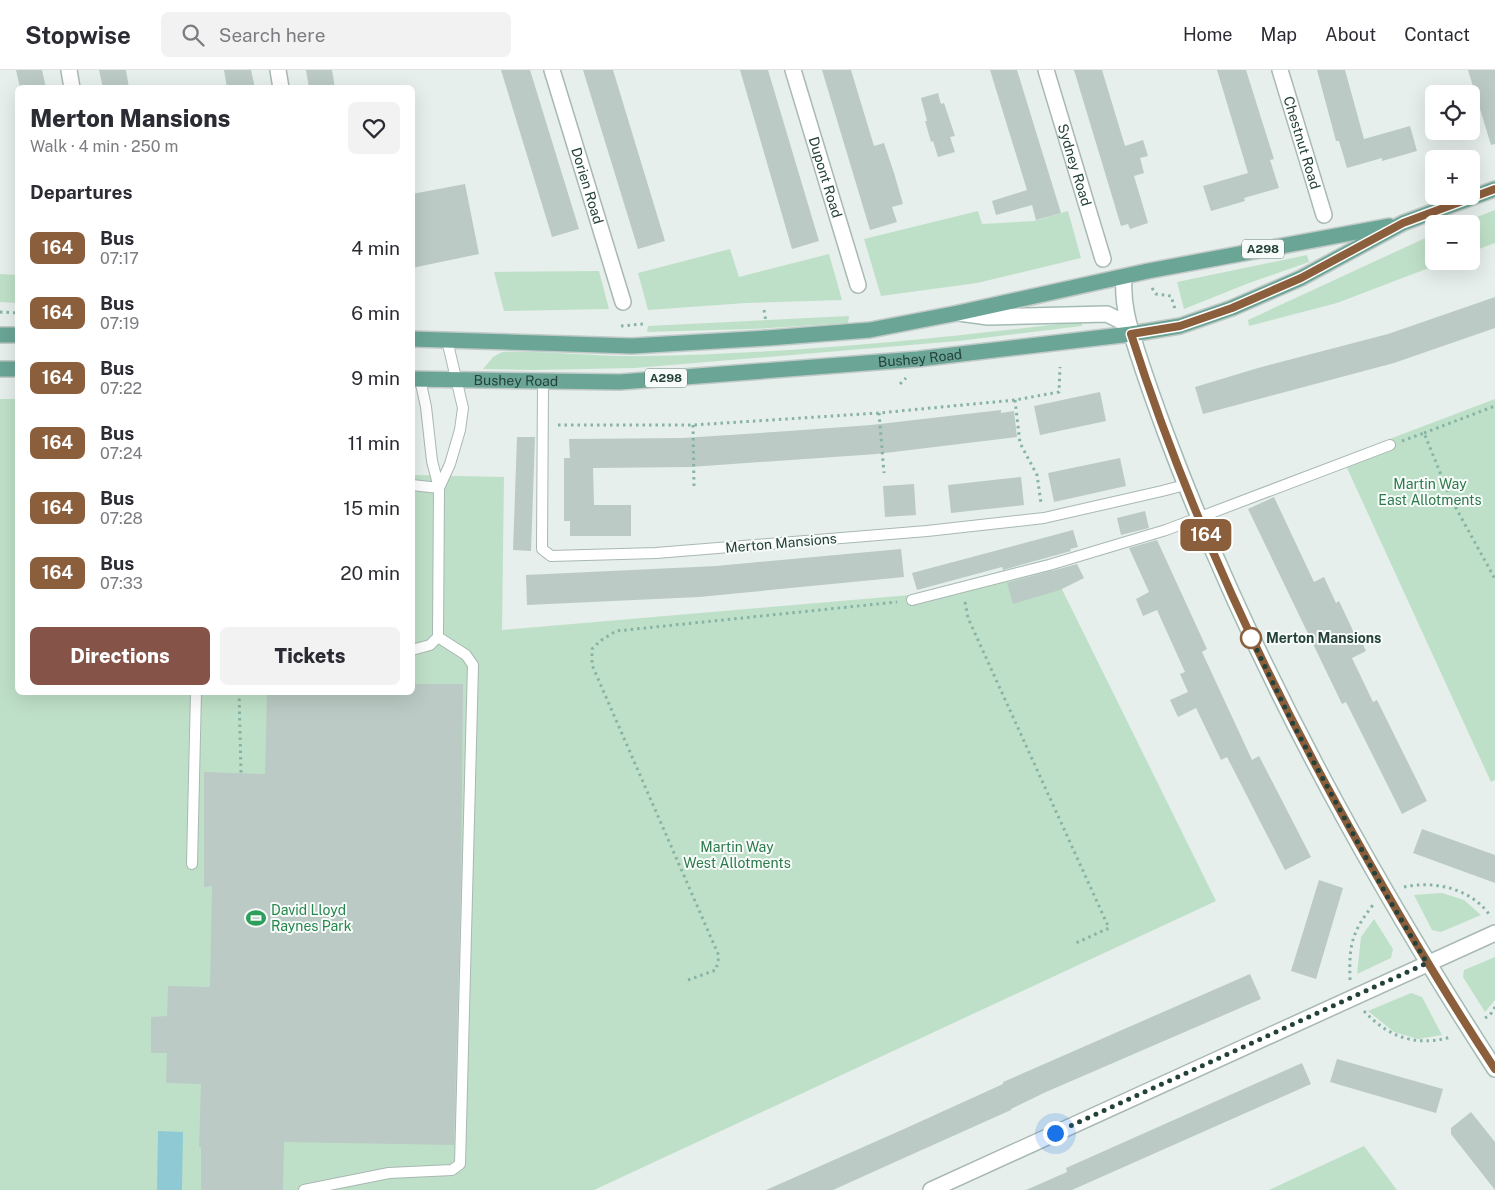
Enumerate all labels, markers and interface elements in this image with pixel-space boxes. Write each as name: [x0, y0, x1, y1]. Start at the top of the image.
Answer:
search box: [161, 12, 511, 57]
text: Stopwise: [25, 21, 131, 49]
icon: search: [179, 21, 207, 49]
text: Search here: [219, 24, 325, 46]
text: Home: [1183, 24, 1233, 45]
text: Map: [1261, 24, 1297, 45]
text: About: [1325, 24, 1376, 45]
text: Contact: [1404, 24, 1470, 45]
map controls: [1425, 85, 1480, 270]
button: locate: [1425, 85, 1480, 140]
street label: Chestnut Road: [1280, 94, 1324, 191]
button: heart: [348, 102, 400, 154]
text: Merton Mansions: [30, 104, 230, 132]
street label: Sydney Road: [1055, 122, 1095, 208]
street label: Dupont Road: [806, 135, 845, 220]
text: Walk · 4 min · 250 m: [30, 137, 178, 156]
street label: Dorien Road: [568, 145, 607, 226]
button: +: [1425, 150, 1480, 205]
text: Departures: [30, 181, 133, 203]
button: −: [1425, 215, 1480, 270]
text: Bus: [100, 227, 134, 249]
text: 164: [42, 237, 73, 258]
text: 4 min: [351, 237, 400, 259]
road number: A298: [1242, 240, 1284, 258]
text: 07:17: [100, 249, 139, 268]
text: Bus: [100, 292, 134, 314]
text: 164: [42, 302, 73, 323]
text: 6 min: [351, 302, 400, 324]
text: 07:19: [100, 314, 139, 333]
street label: Bushey Road: [877, 346, 963, 370]
text: Bus: [100, 357, 134, 379]
text: 164: [42, 367, 73, 388]
text: 9 min: [351, 367, 400, 389]
road number: A298: [645, 368, 687, 388]
street label: Bushey Road: [474, 372, 558, 389]
text: 07:22: [100, 379, 142, 398]
text: Bus: [100, 422, 134, 444]
text: 164: [42, 432, 73, 453]
text: 11 min: [348, 432, 400, 454]
text: 07:24: [100, 444, 143, 463]
park label: Martin Way East Allotments: [1378, 476, 1482, 508]
text: Bus: [100, 487, 134, 509]
text: 164: [42, 497, 73, 518]
text: 15 min: [343, 497, 400, 519]
text: 07:28: [100, 509, 143, 528]
line badge: 164: [1177, 519, 1235, 551]
text: 164: [1190, 524, 1222, 545]
street label: Merton Mansions: [725, 530, 837, 556]
text: Bus: [100, 552, 134, 574]
text: 164: [42, 562, 73, 583]
text: 20 min: [340, 562, 400, 584]
text: 07:33: [100, 574, 143, 593]
button: Directions: [30, 627, 210, 685]
button: Tickets: [220, 627, 400, 685]
marker: Merton Mansions: [1240, 627, 1262, 649]
place label: Merton Mansions: [1266, 630, 1381, 646]
park label: Martin Way West Allotments: [683, 839, 791, 871]
place label: David Lloyd Raynes Park: [271, 902, 352, 934]
sports icon: David Lloyd Raynes Park: [245, 907, 267, 929]
your location: [1043, 1121, 1068, 1146]

